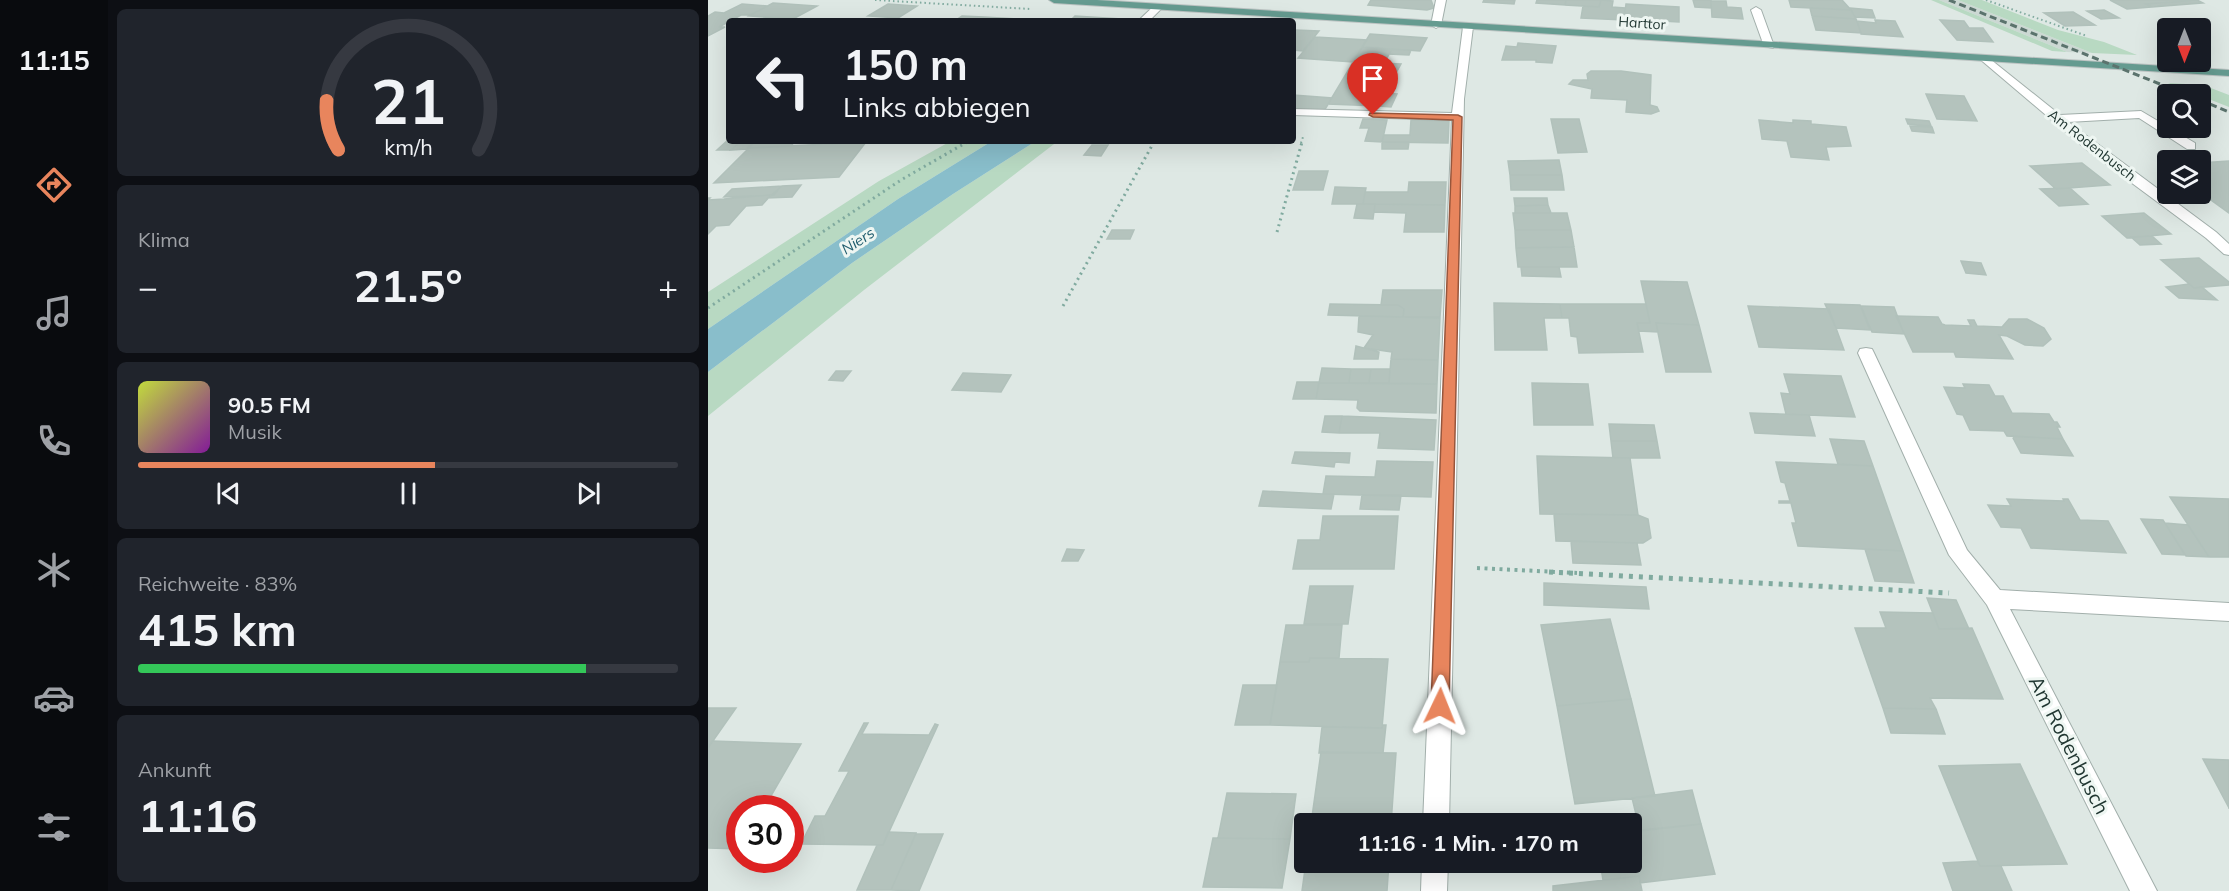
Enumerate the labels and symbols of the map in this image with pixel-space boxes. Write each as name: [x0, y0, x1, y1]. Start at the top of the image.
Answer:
street label: Harttor: [1618, 12, 1667, 34]
north arrow: [2157, 18, 2211, 72]
pin: [1347, 53, 1398, 115]
street label: Am Rodenbusch: [2044, 105, 2140, 185]
water label: Niers: [838, 223, 878, 258]
street label: Am Rodenbusch: [2024, 671, 2115, 818]
position arrow: [1408, 674, 1472, 738]
speed limit sign: 30: [726, 795, 804, 873]

